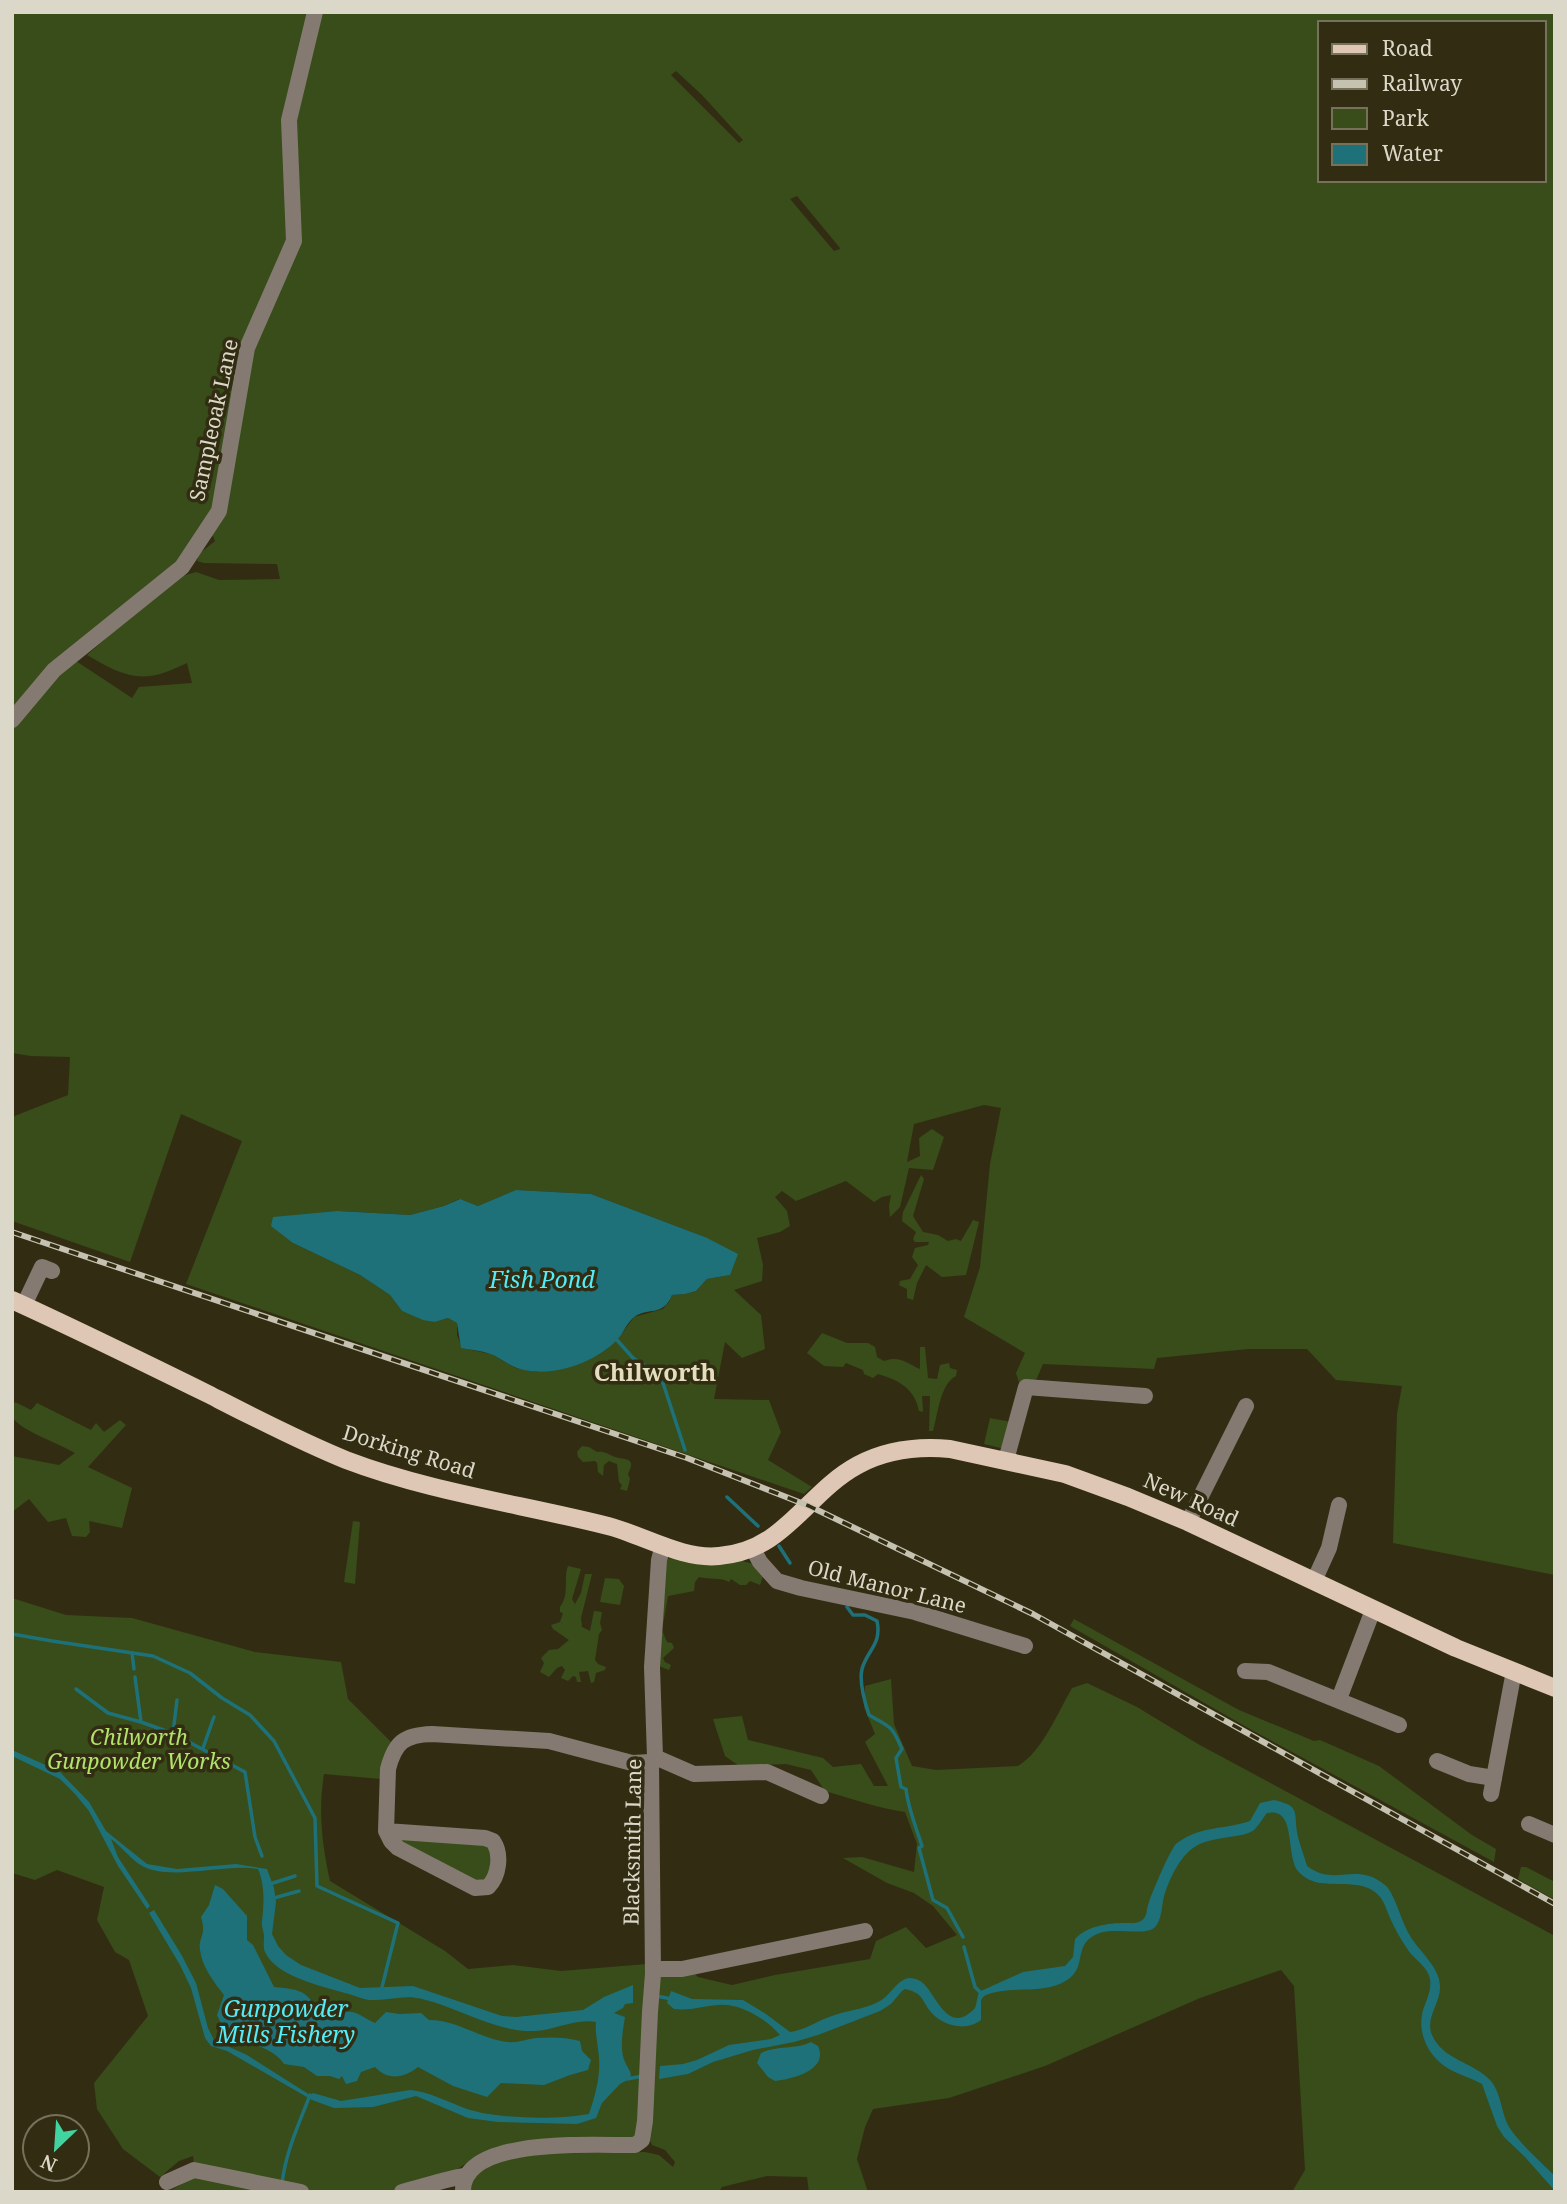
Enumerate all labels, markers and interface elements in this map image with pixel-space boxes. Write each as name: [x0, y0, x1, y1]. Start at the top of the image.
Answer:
legend: [1318, 21, 1546, 182]
text: Road: [1382, 34, 1433, 62]
text: Railway: [1382, 69, 1462, 97]
text: Park: [1382, 104, 1429, 132]
text: Water: [1382, 139, 1443, 167]
street label: Sampleoak Lane: [182, 336, 244, 503]
water label: Fish Pond: [488, 1263, 595, 1295]
district label: Chilworth: [594, 1355, 716, 1388]
street label: Dorking Road: [340, 1418, 479, 1485]
street label: New Road: [1139, 1466, 1244, 1533]
street label: Old Manor Lane: [805, 1553, 970, 1619]
park label: Chilworth Gunpowder Works: [47, 1723, 231, 1775]
street label: Blacksmith Lane: [617, 1758, 647, 1926]
water label: Gunpowder Mills Fishery: [216, 1992, 355, 2050]
north arrow: [21, 2113, 91, 2183]
text: N: [37, 2148, 61, 2178]

